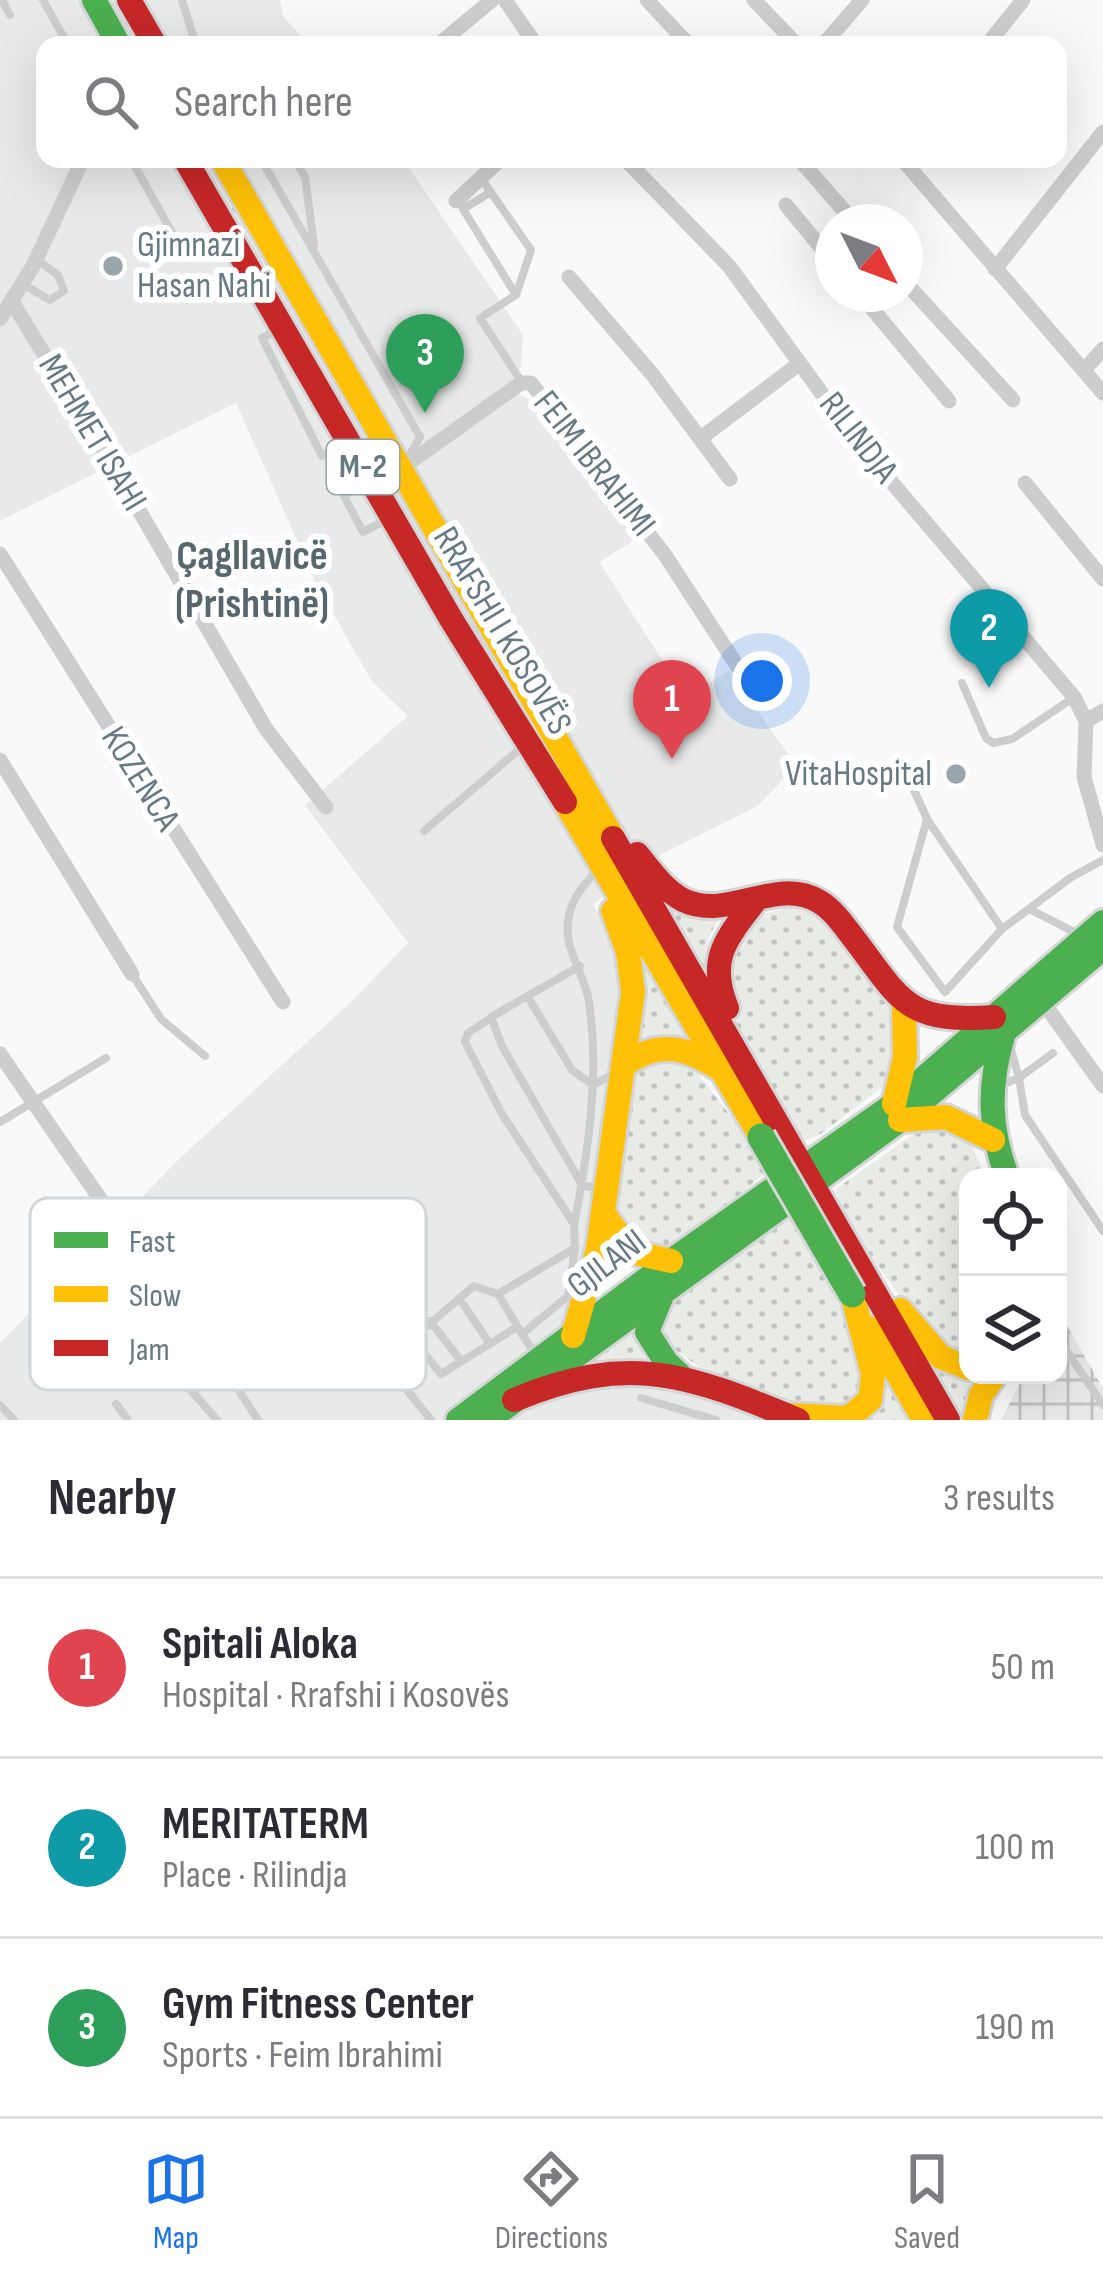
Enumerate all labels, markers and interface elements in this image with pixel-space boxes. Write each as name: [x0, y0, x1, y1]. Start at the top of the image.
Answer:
search box: [36, 36, 1067, 168]
icon: search: [78, 69, 144, 135]
text: Search here: [174, 75, 353, 130]
north arrow: [815, 204, 923, 312]
place label: Gjimnazi Hasan Nahi: [137, 224, 271, 308]
marker: Gjimnazi Hasan Nahi: [100, 253, 126, 279]
pin: 3: [386, 314, 464, 413]
street label: MEHMET ISAHI: [29, 347, 155, 519]
street label: FEIM IBRAHIMI: [524, 383, 664, 545]
street label: RILINDJA: [809, 384, 907, 492]
road number: M-2: [327, 440, 399, 494]
street label: RRAFSHI I KOSOVËS: [423, 520, 581, 742]
district label: Çagllavicë (Prishtinë): [175, 531, 329, 630]
pin: 2: [950, 589, 1028, 688]
your location: [732, 651, 792, 711]
pin: 1: [633, 660, 711, 759]
street label: KOZENCA: [91, 719, 189, 839]
place label: VitaHospital: [785, 753, 932, 796]
marker: VitaHospital: [943, 761, 969, 787]
map controls: [959, 1168, 1067, 1384]
button: locate: [959, 1168, 1067, 1276]
legend: [30, 1198, 426, 1390]
street label: GJILANI: [559, 1221, 655, 1307]
text: Fast: [129, 1222, 176, 1262]
text: Slow: [129, 1276, 181, 1316]
button: layers: [959, 1276, 1067, 1384]
text: Jam: [128, 1330, 170, 1370]
text: Nearby: [48, 1468, 177, 1529]
text: 3 results: [943, 1475, 1055, 1522]
text: Spitali Aloka: [162, 1617, 358, 1672]
text: 1: [79, 1644, 95, 1691]
text: 50 m: [991, 1644, 1055, 1691]
text: Hospital · Rrafshi i Kosovës: [162, 1672, 509, 1719]
text: MERITATERM: [162, 1797, 369, 1852]
text: 2: [78, 1824, 96, 1871]
text: 100 m: [975, 1824, 1055, 1871]
text: Place · Rilindja: [162, 1852, 348, 1899]
text: Gym Fitness Center: [162, 1977, 474, 2032]
text: 3: [78, 2004, 96, 2051]
text: 190 m: [975, 2004, 1055, 2051]
text: Sports · Feim Ibrahimi: [162, 2032, 443, 2079]
tab: Map: [143, 2146, 209, 2258]
tab: Directions: [495, 2146, 608, 2258]
tab: Saved: [894, 2146, 960, 2258]

